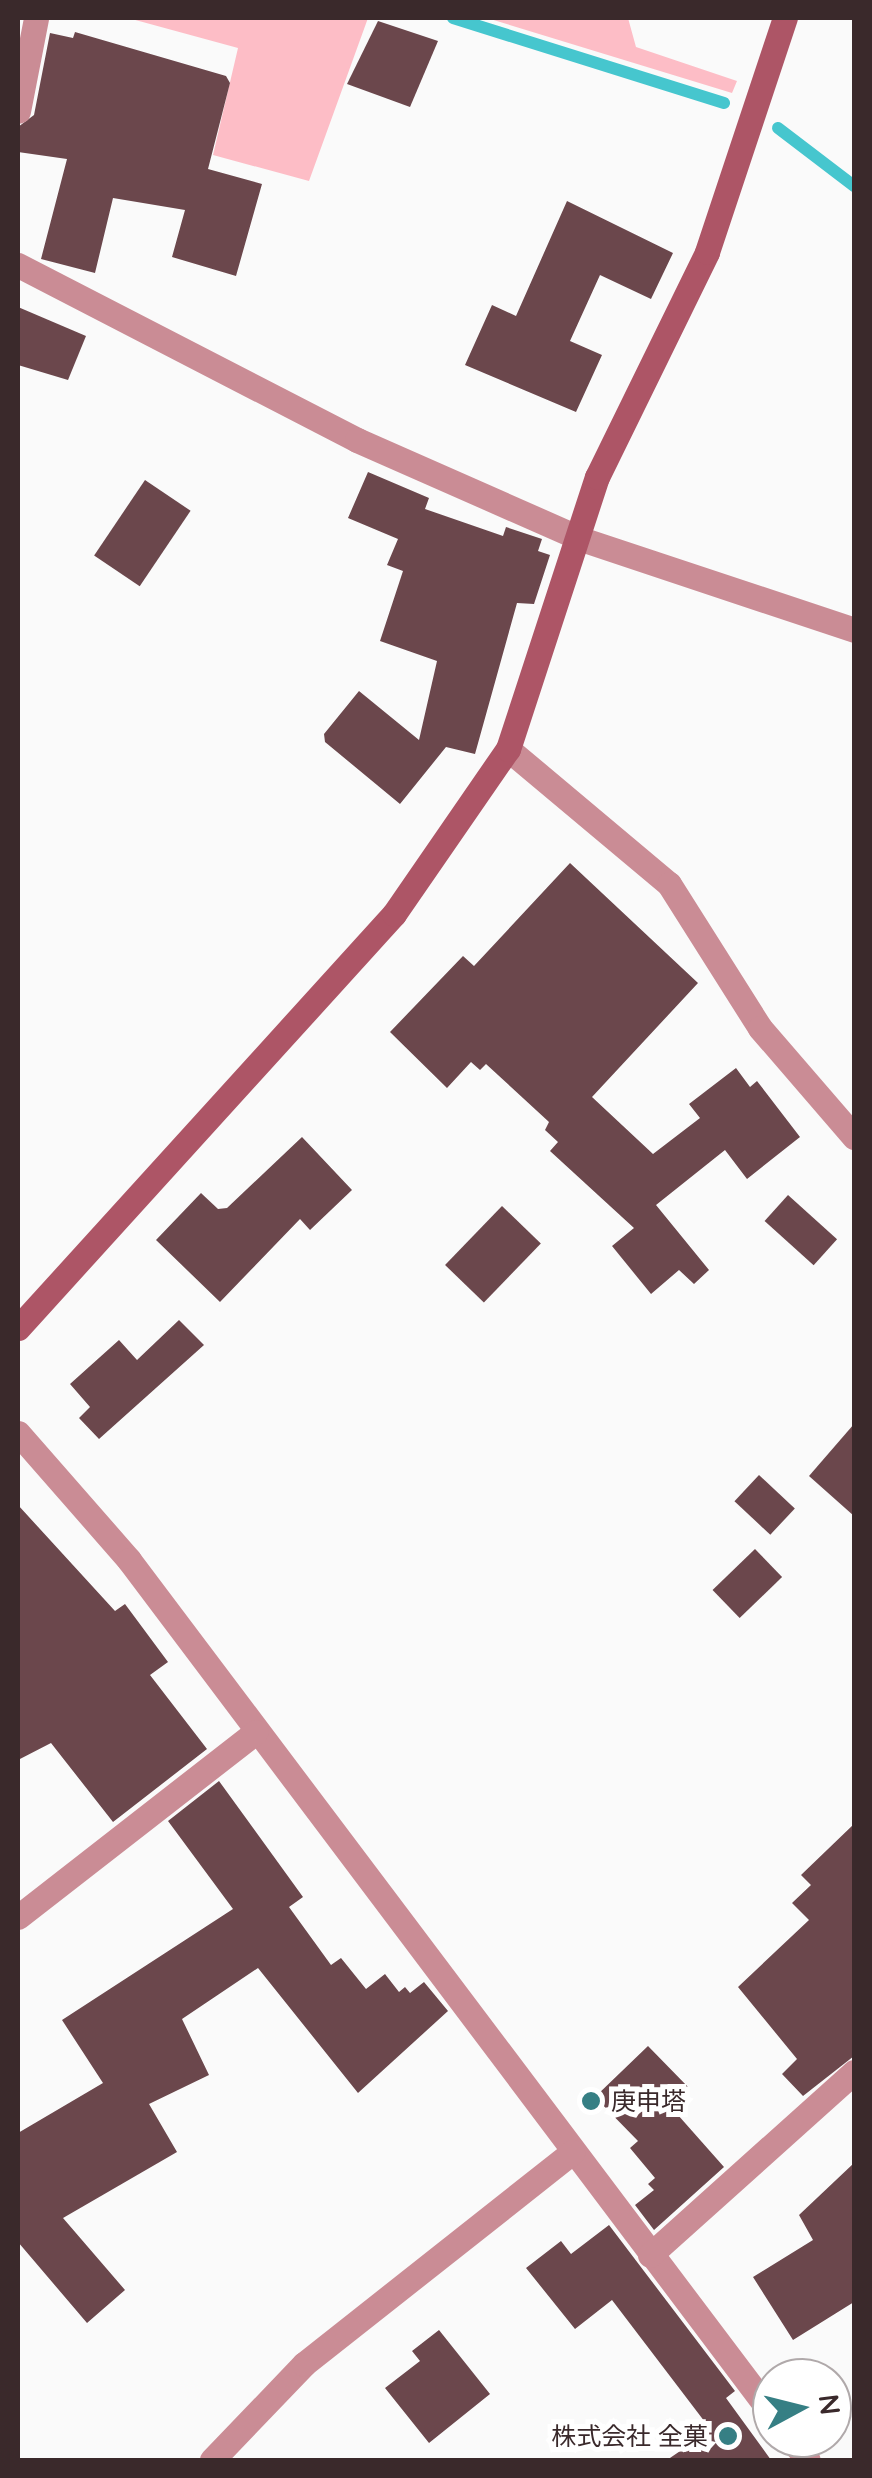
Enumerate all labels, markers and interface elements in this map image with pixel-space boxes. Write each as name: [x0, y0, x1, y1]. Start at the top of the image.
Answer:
place label: 庚申塔: [611, 2086, 686, 2116]
marker: 庚申塔: [580, 2090, 602, 2112]
north arrow: [752, 2358, 852, 2458]
text: N: [812, 2392, 849, 2417]
place label: 株式会社 全菓: [551, 2421, 708, 2451]
marker: 株式会社 全菓: [717, 2425, 739, 2447]

